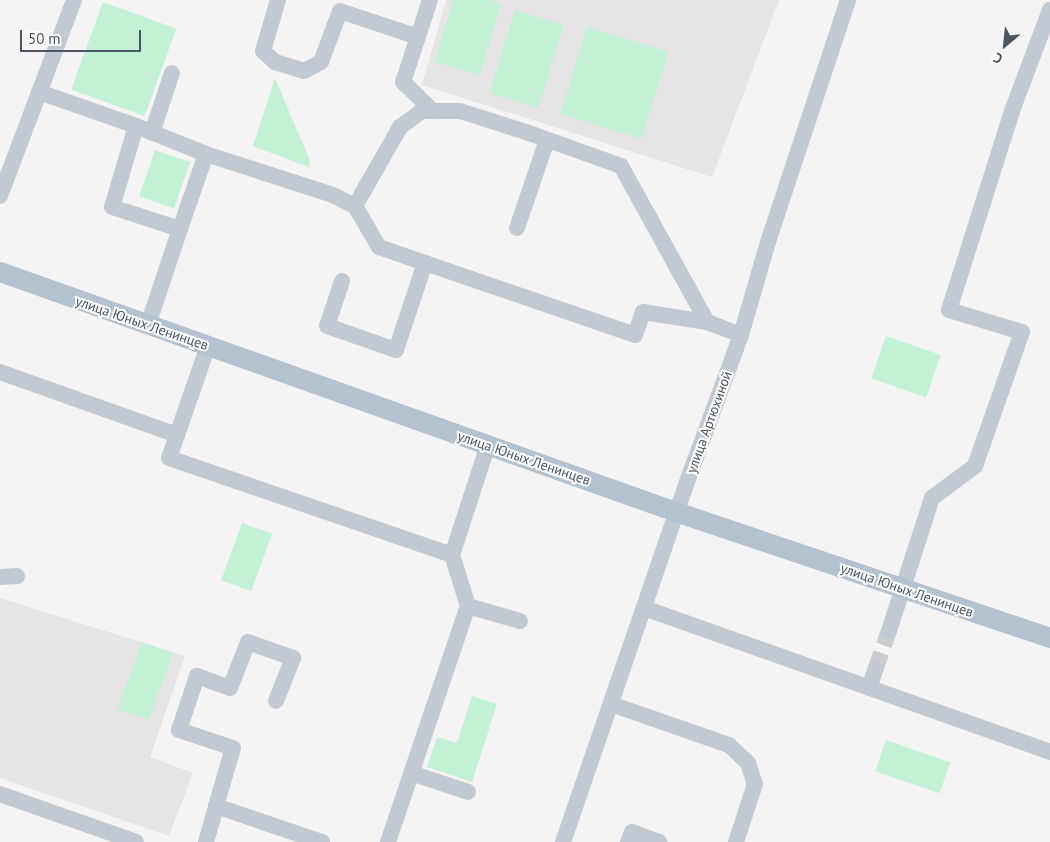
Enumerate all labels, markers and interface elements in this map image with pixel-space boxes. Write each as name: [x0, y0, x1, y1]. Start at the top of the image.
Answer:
scale bar: [22, 20, 144, 52]
north arrow: [980, 20, 1030, 70]
text: 50 m: [28, 29, 61, 48]
text: С: [990, 48, 1006, 68]
street label: улица Юных Ленинцев: [73, 292, 211, 354]
street label: улица Артюхиной: [683, 368, 735, 476]
street label: улица Юных Ленинцев: [455, 427, 593, 489]
street label: улица Юных Ленинцев: [838, 559, 976, 621]

